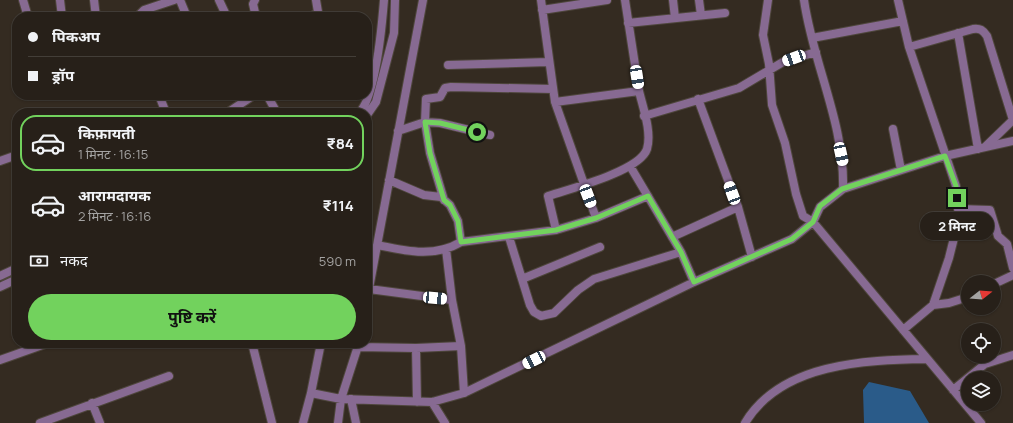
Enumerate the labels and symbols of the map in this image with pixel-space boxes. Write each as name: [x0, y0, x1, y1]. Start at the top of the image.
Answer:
car: [781, 48, 807, 68]
car: [629, 64, 645, 90]
route start: [468, 123, 486, 141]
car: [833, 141, 849, 167]
car: [722, 180, 742, 206]
car: [578, 183, 598, 209]
route end: [948, 189, 966, 207]
callout: 2 मिनट: [920, 212, 994, 240]
north arrow: [961, 275, 1001, 315]
car: [423, 291, 447, 305]
car: [521, 349, 547, 371]

